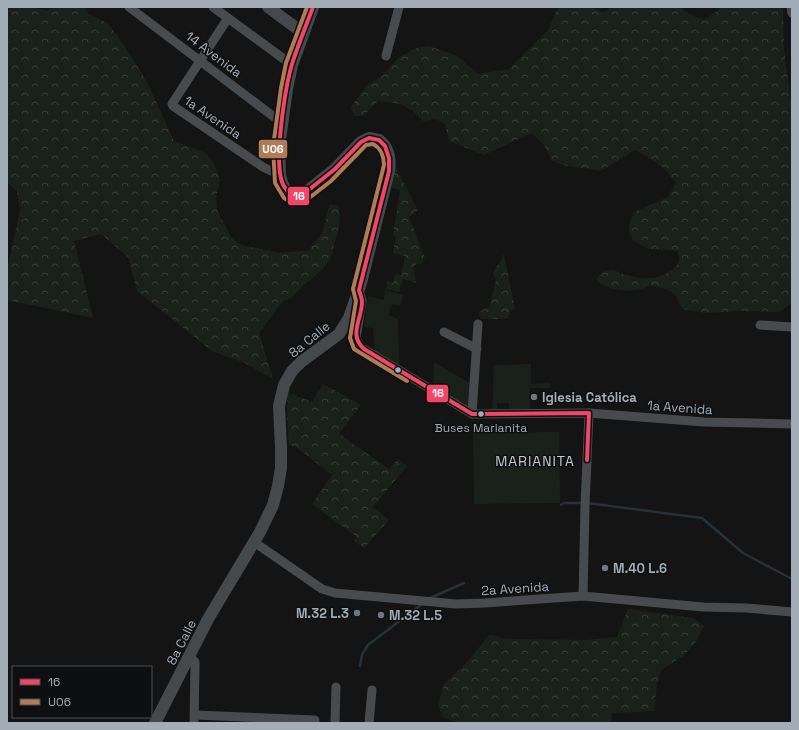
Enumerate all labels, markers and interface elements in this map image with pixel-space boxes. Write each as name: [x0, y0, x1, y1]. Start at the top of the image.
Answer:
street label: 14 Avenida: [182, 28, 246, 81]
street label: 1a Avenida: [181, 92, 245, 143]
line badge: U06: [258, 139, 288, 159]
text: U06: [262, 142, 284, 156]
line badge: 16: [287, 186, 310, 206]
text: 16: [293, 189, 305, 203]
street label: 8a Calle: [285, 317, 334, 361]
unlabelled marker: [393, 365, 403, 375]
line badge: 16: [426, 384, 449, 403]
text: 16: [432, 386, 444, 400]
place label: Iglesia Católica: [542, 389, 637, 406]
marker: Iglesia Católica: [529, 392, 539, 402]
street label: 1a Avenida: [647, 397, 714, 418]
marker: Buses Marianita: [476, 409, 486, 419]
place label: Buses Marianita: [435, 420, 527, 436]
district label: MARIANITA: [495, 452, 575, 470]
place label: M.40 L.6: [613, 560, 667, 577]
marker: M.40 L.6: [600, 563, 610, 573]
street label: 2a Avenida: [481, 578, 550, 599]
place label: M.32 L.3: [296, 605, 349, 622]
place label: M.32 L.5: [389, 607, 442, 624]
marker: M.32 L.3: [352, 608, 362, 618]
marker: M.32 L.5: [376, 610, 386, 620]
street label: 8a Calle: [163, 617, 200, 668]
legend: [12, 666, 152, 718]
text: 16: [48, 674, 60, 690]
text: U06: [48, 694, 71, 710]

